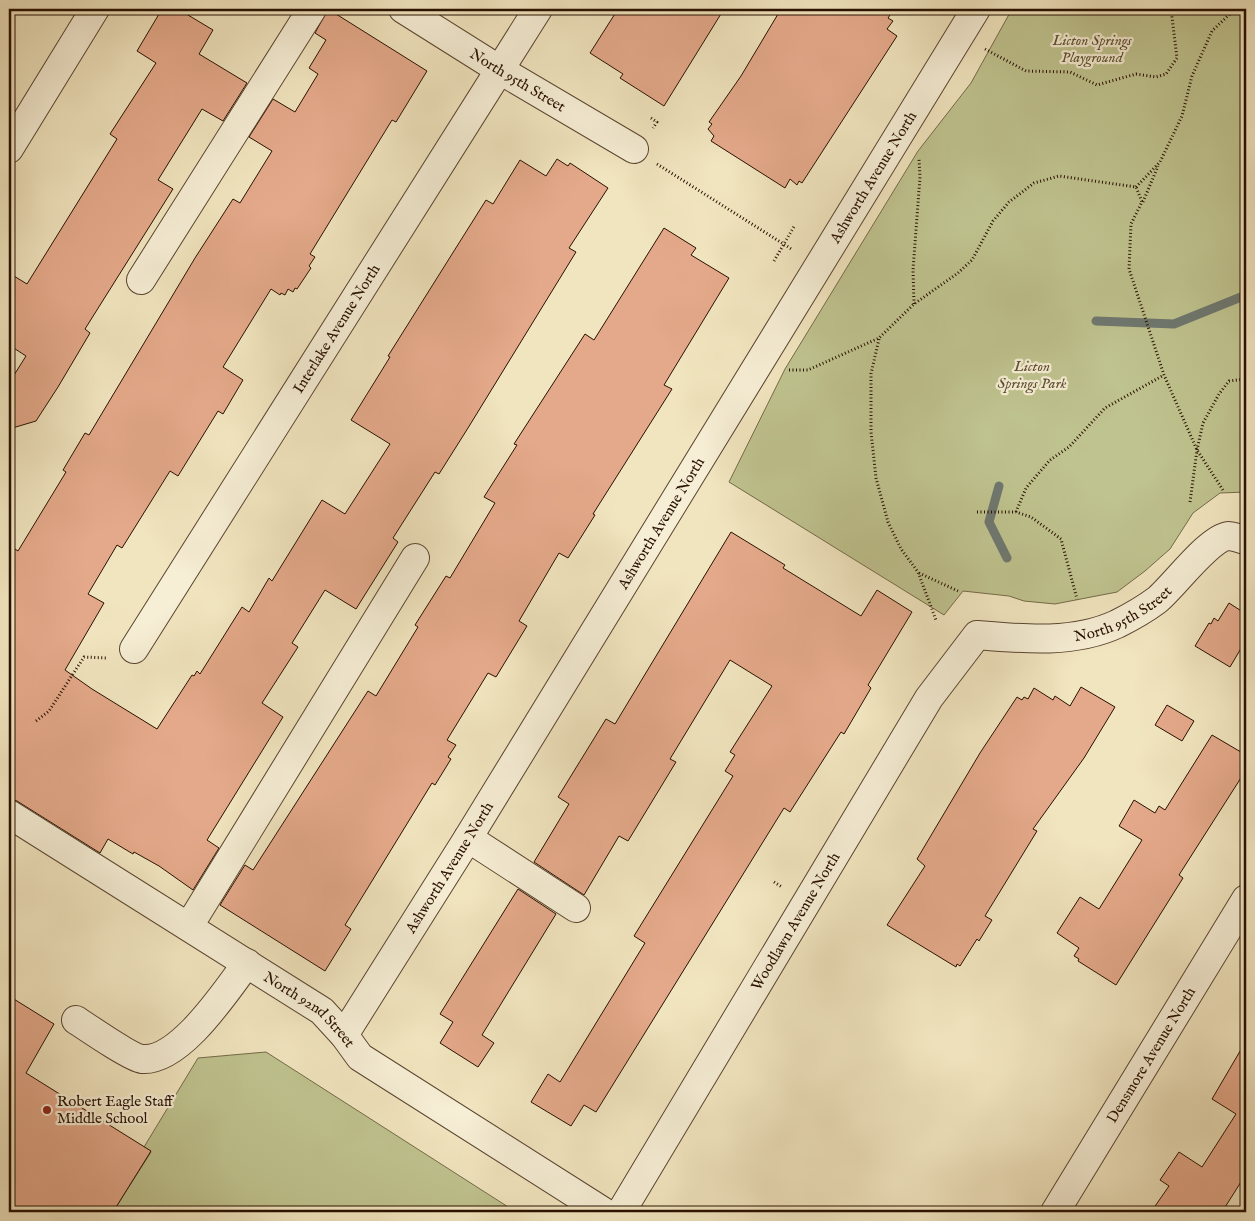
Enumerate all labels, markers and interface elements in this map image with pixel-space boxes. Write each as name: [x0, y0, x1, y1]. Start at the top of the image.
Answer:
park label: Licton Springs Playground: [1051, 31, 1132, 68]
street label: North 95th Street: [466, 44, 569, 116]
street label: Ashworth Avenue North: [825, 108, 921, 248]
street label: Interlake Avenue North: [289, 261, 385, 397]
park label: Licton Springs Park: [997, 357, 1067, 394]
street label: Ashworth Avenue North: [613, 454, 709, 594]
street label: North 95th Street: [1073, 582, 1176, 646]
street label: Ashworth Avenue North: [401, 798, 498, 938]
street label: Woodlawn Avenue North: [747, 849, 844, 994]
street label: North 92nd Street: [260, 968, 359, 1051]
street label: Densmore Avenue North: [1103, 984, 1200, 1127]
place label: Robert Eagle Staff Middle School: [57, 1092, 175, 1128]
marker: Robert Eagle Staff Middle School: [41, 1104, 53, 1116]

